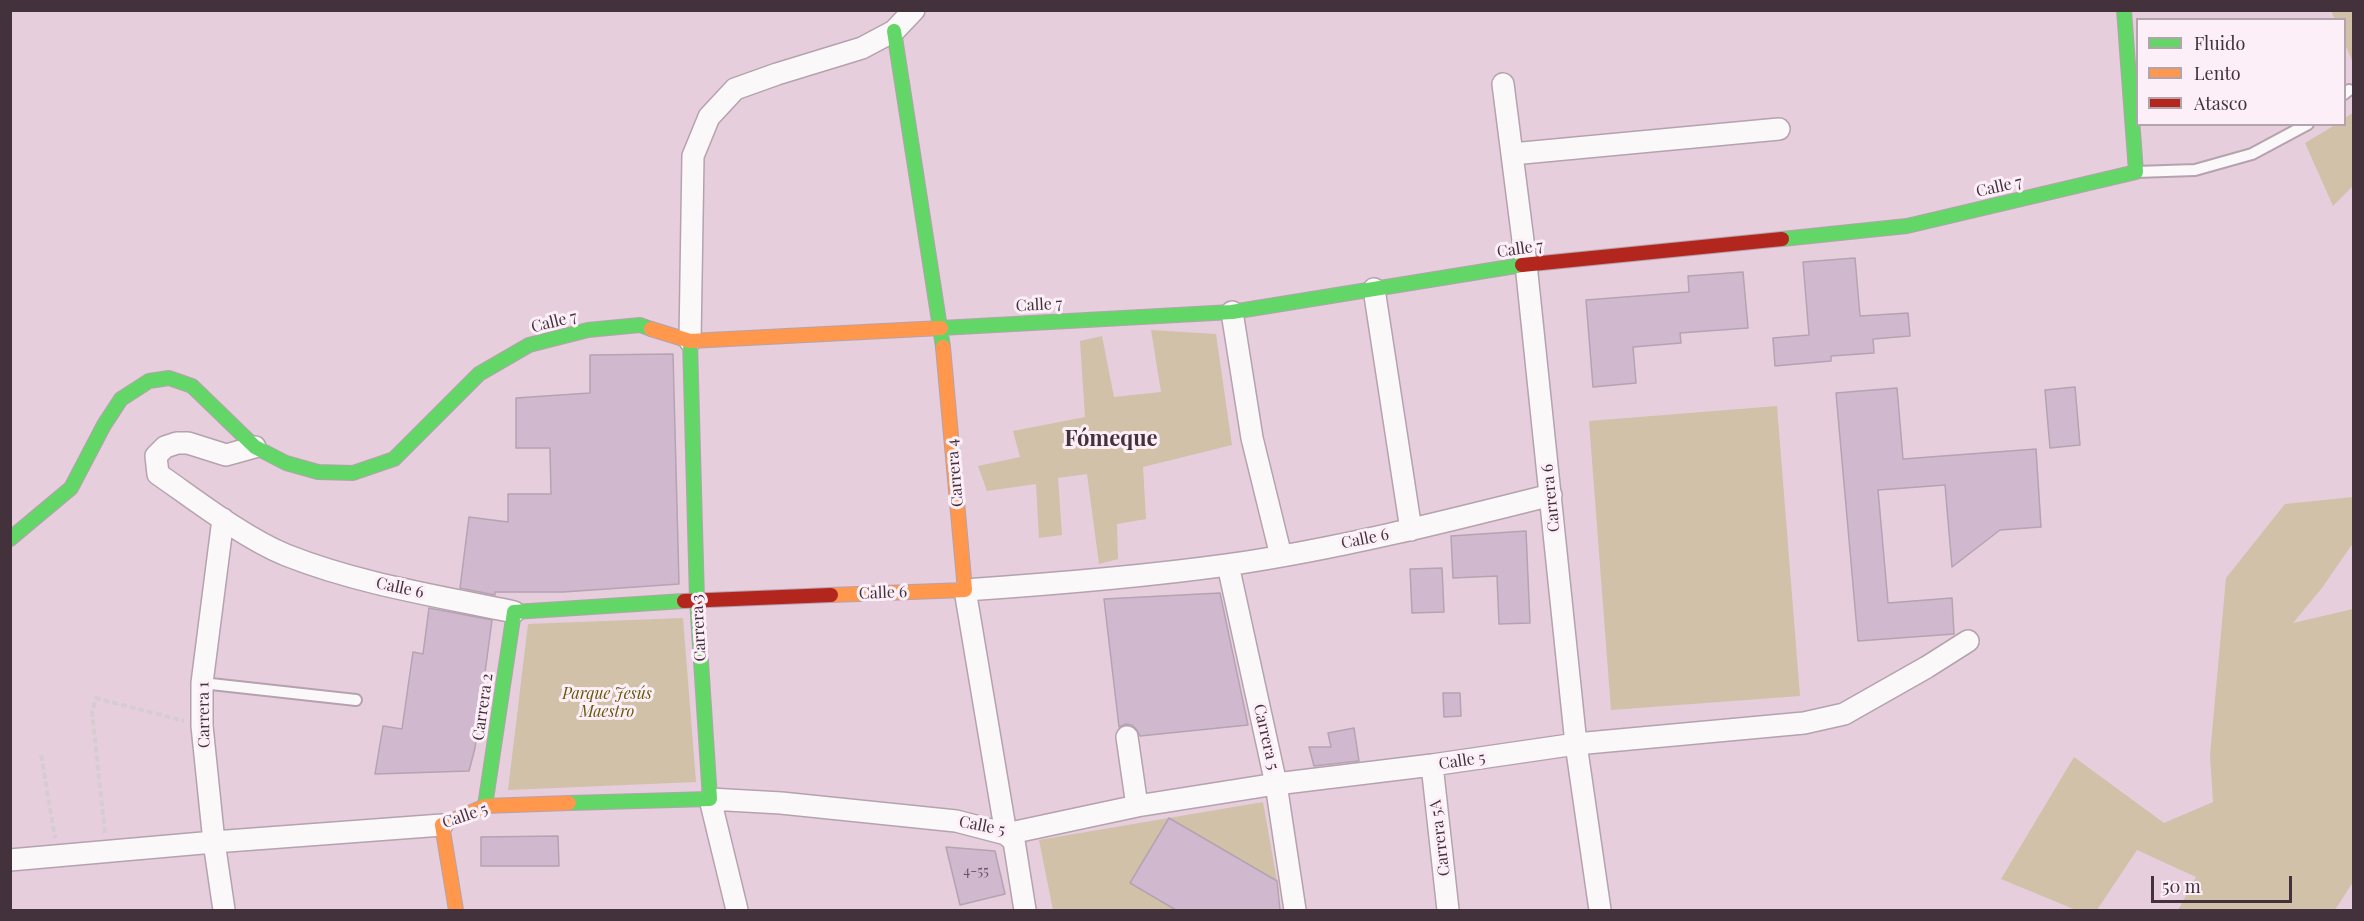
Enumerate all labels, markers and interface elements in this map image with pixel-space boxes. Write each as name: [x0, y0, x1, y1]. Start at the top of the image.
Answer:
legend: [2136, 18, 2346, 126]
text: Fluido: [2194, 31, 2245, 55]
text: Lento: [2194, 61, 2241, 85]
text: Atasco: [2194, 91, 2247, 115]
street label: Calle 7: [1974, 172, 2024, 202]
street label: Calle 7: [1496, 236, 1544, 262]
street label: Calle 7: [1015, 294, 1063, 316]
street label: Calle 7: [529, 307, 579, 337]
district label: Fómeque: [1064, 426, 1158, 452]
street label: Carrera 4: [942, 438, 968, 508]
street label: Carrera 6: [1538, 463, 1564, 533]
street label: Calle 6: [1339, 525, 1391, 553]
street label: Calle 6: [374, 574, 426, 602]
street label: Calle 6: [859, 583, 907, 603]
street label: Carrera 3: [688, 594, 710, 662]
street label: Carrera 2: [469, 672, 497, 742]
street label: Carrera 1: [194, 682, 214, 748]
park label: Parque Jesús Maestro: [562, 684, 652, 722]
street label: Carrera 5: [1249, 702, 1283, 772]
street label: Calle 5: [1438, 748, 1486, 774]
street label: Calle 5: [440, 799, 490, 833]
street label: Carrera 5A: [1426, 799, 1454, 877]
street label: Calle 5: [957, 812, 1007, 840]
house number: 4-55: [963, 864, 989, 880]
scale bar: [2154, 864, 2295, 902]
text: 50 m: [2162, 874, 2201, 898]

